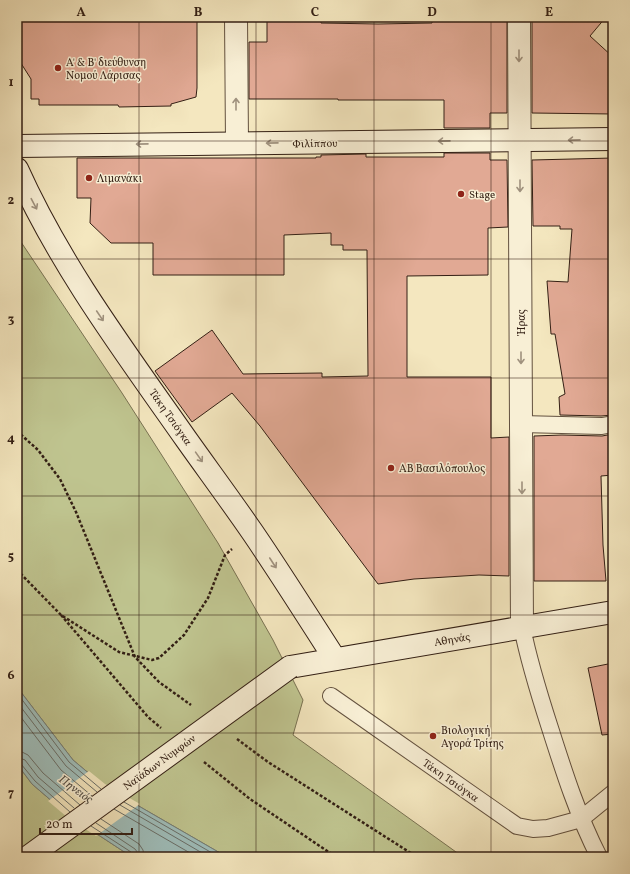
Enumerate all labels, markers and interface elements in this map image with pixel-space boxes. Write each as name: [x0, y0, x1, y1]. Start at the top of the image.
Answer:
text: A: [76, 4, 86, 22]
text: B: [194, 4, 203, 22]
text: C: [311, 4, 319, 22]
text: D: [427, 4, 437, 22]
text: E: [545, 4, 553, 22]
one-way arrow: [515, 49, 523, 62]
place label: Α' & Β' διεύθυνση Νομού Λάρισας: [66, 56, 146, 84]
marker: Α' & Β' διεύθυνση Νομού Λάρισας: [53, 63, 63, 73]
text: 1: [8, 74, 14, 92]
one-way arrow: [232, 98, 240, 111]
one-way arrow: [568, 136, 581, 144]
street label: Φιλίππου: [292, 137, 338, 152]
one-way arrow: [438, 137, 451, 145]
one-way arrow: [266, 139, 279, 147]
one-way arrow: [136, 141, 149, 148]
place label: Λιμανάκι: [97, 172, 143, 187]
marker: Λιμανάκι: [84, 173, 94, 183]
one-way arrow: [516, 179, 524, 192]
place label: Stage: [469, 188, 495, 203]
marker: Stage: [456, 189, 466, 199]
text: 2: [8, 192, 15, 210]
one-way arrow: [30, 198, 38, 210]
street label: Ήρας: [515, 309, 530, 336]
one-way arrow: [96, 310, 104, 321]
text: 3: [8, 311, 15, 329]
one-way arrow: [517, 351, 525, 364]
street label: Τάκη Τσιόγκα: [145, 387, 195, 449]
text: 4: [7, 430, 15, 448]
one-way arrow: [195, 451, 203, 462]
place label: ΑΒ Βασιλόπουλος: [399, 462, 485, 477]
marker: ΑΒ Βασιλόπουλος: [386, 463, 396, 473]
one-way arrow: [518, 481, 526, 494]
text: 5: [8, 548, 14, 566]
one-way arrow: [269, 557, 277, 568]
street label: Αθηνάς: [433, 630, 472, 651]
text: 6: [7, 667, 15, 685]
place label: Βιολογική Αγορά Τρίτης: [441, 724, 504, 752]
street label: Ναϊάδων Νυμφών: [121, 731, 200, 795]
marker: Βιολογική Αγορά Τρίτης: [428, 731, 438, 741]
street label: Τάκη Τσιόγκα: [419, 756, 482, 806]
water label: Πηνειός: [55, 772, 96, 808]
text: 7: [8, 785, 14, 803]
scale bar: [40, 810, 132, 836]
text: 20 m: [46, 817, 73, 833]

